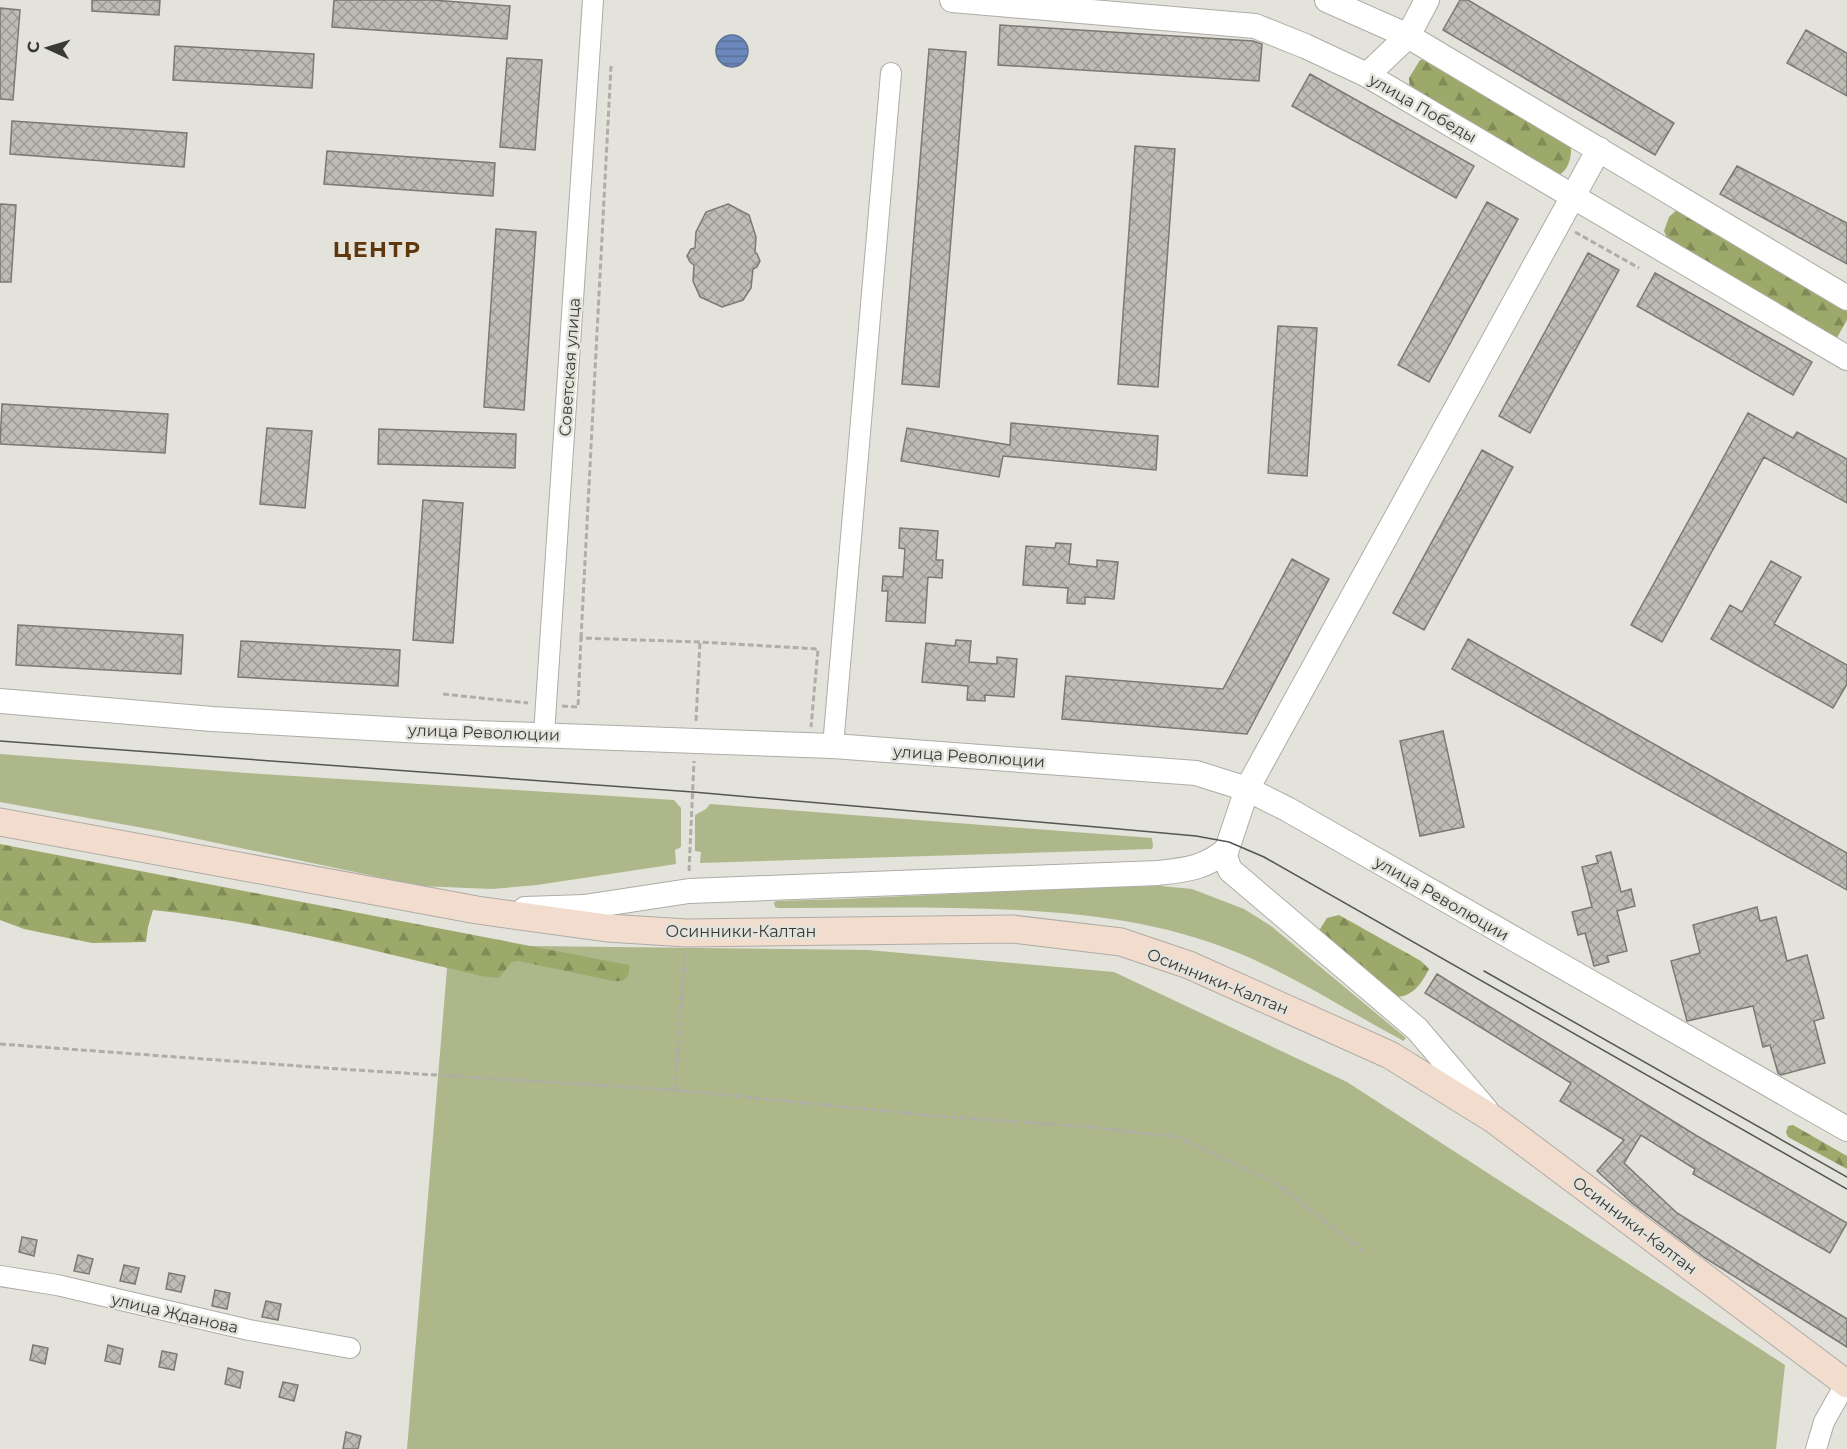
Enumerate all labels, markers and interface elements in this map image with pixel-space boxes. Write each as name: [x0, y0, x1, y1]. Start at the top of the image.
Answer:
north arrow: [18, 18, 78, 78]
text: С: [24, 40, 43, 53]
street label: улица Победы: [1365, 70, 1480, 147]
district label: ЦЕНТР: [333, 236, 421, 263]
street label: Советская улица: [555, 297, 584, 437]
street label: улица Революции: [407, 720, 560, 745]
street label: улица Революции: [892, 742, 1045, 771]
street label: улица Революции: [1370, 852, 1512, 945]
street label: Осинники-Калтан: [666, 922, 816, 941]
street label: Осинники-Калтан: [1144, 944, 1291, 1019]
street label: Осинники-Калтан: [1569, 1172, 1701, 1278]
street label: улица Жданова: [109, 1289, 240, 1337]

